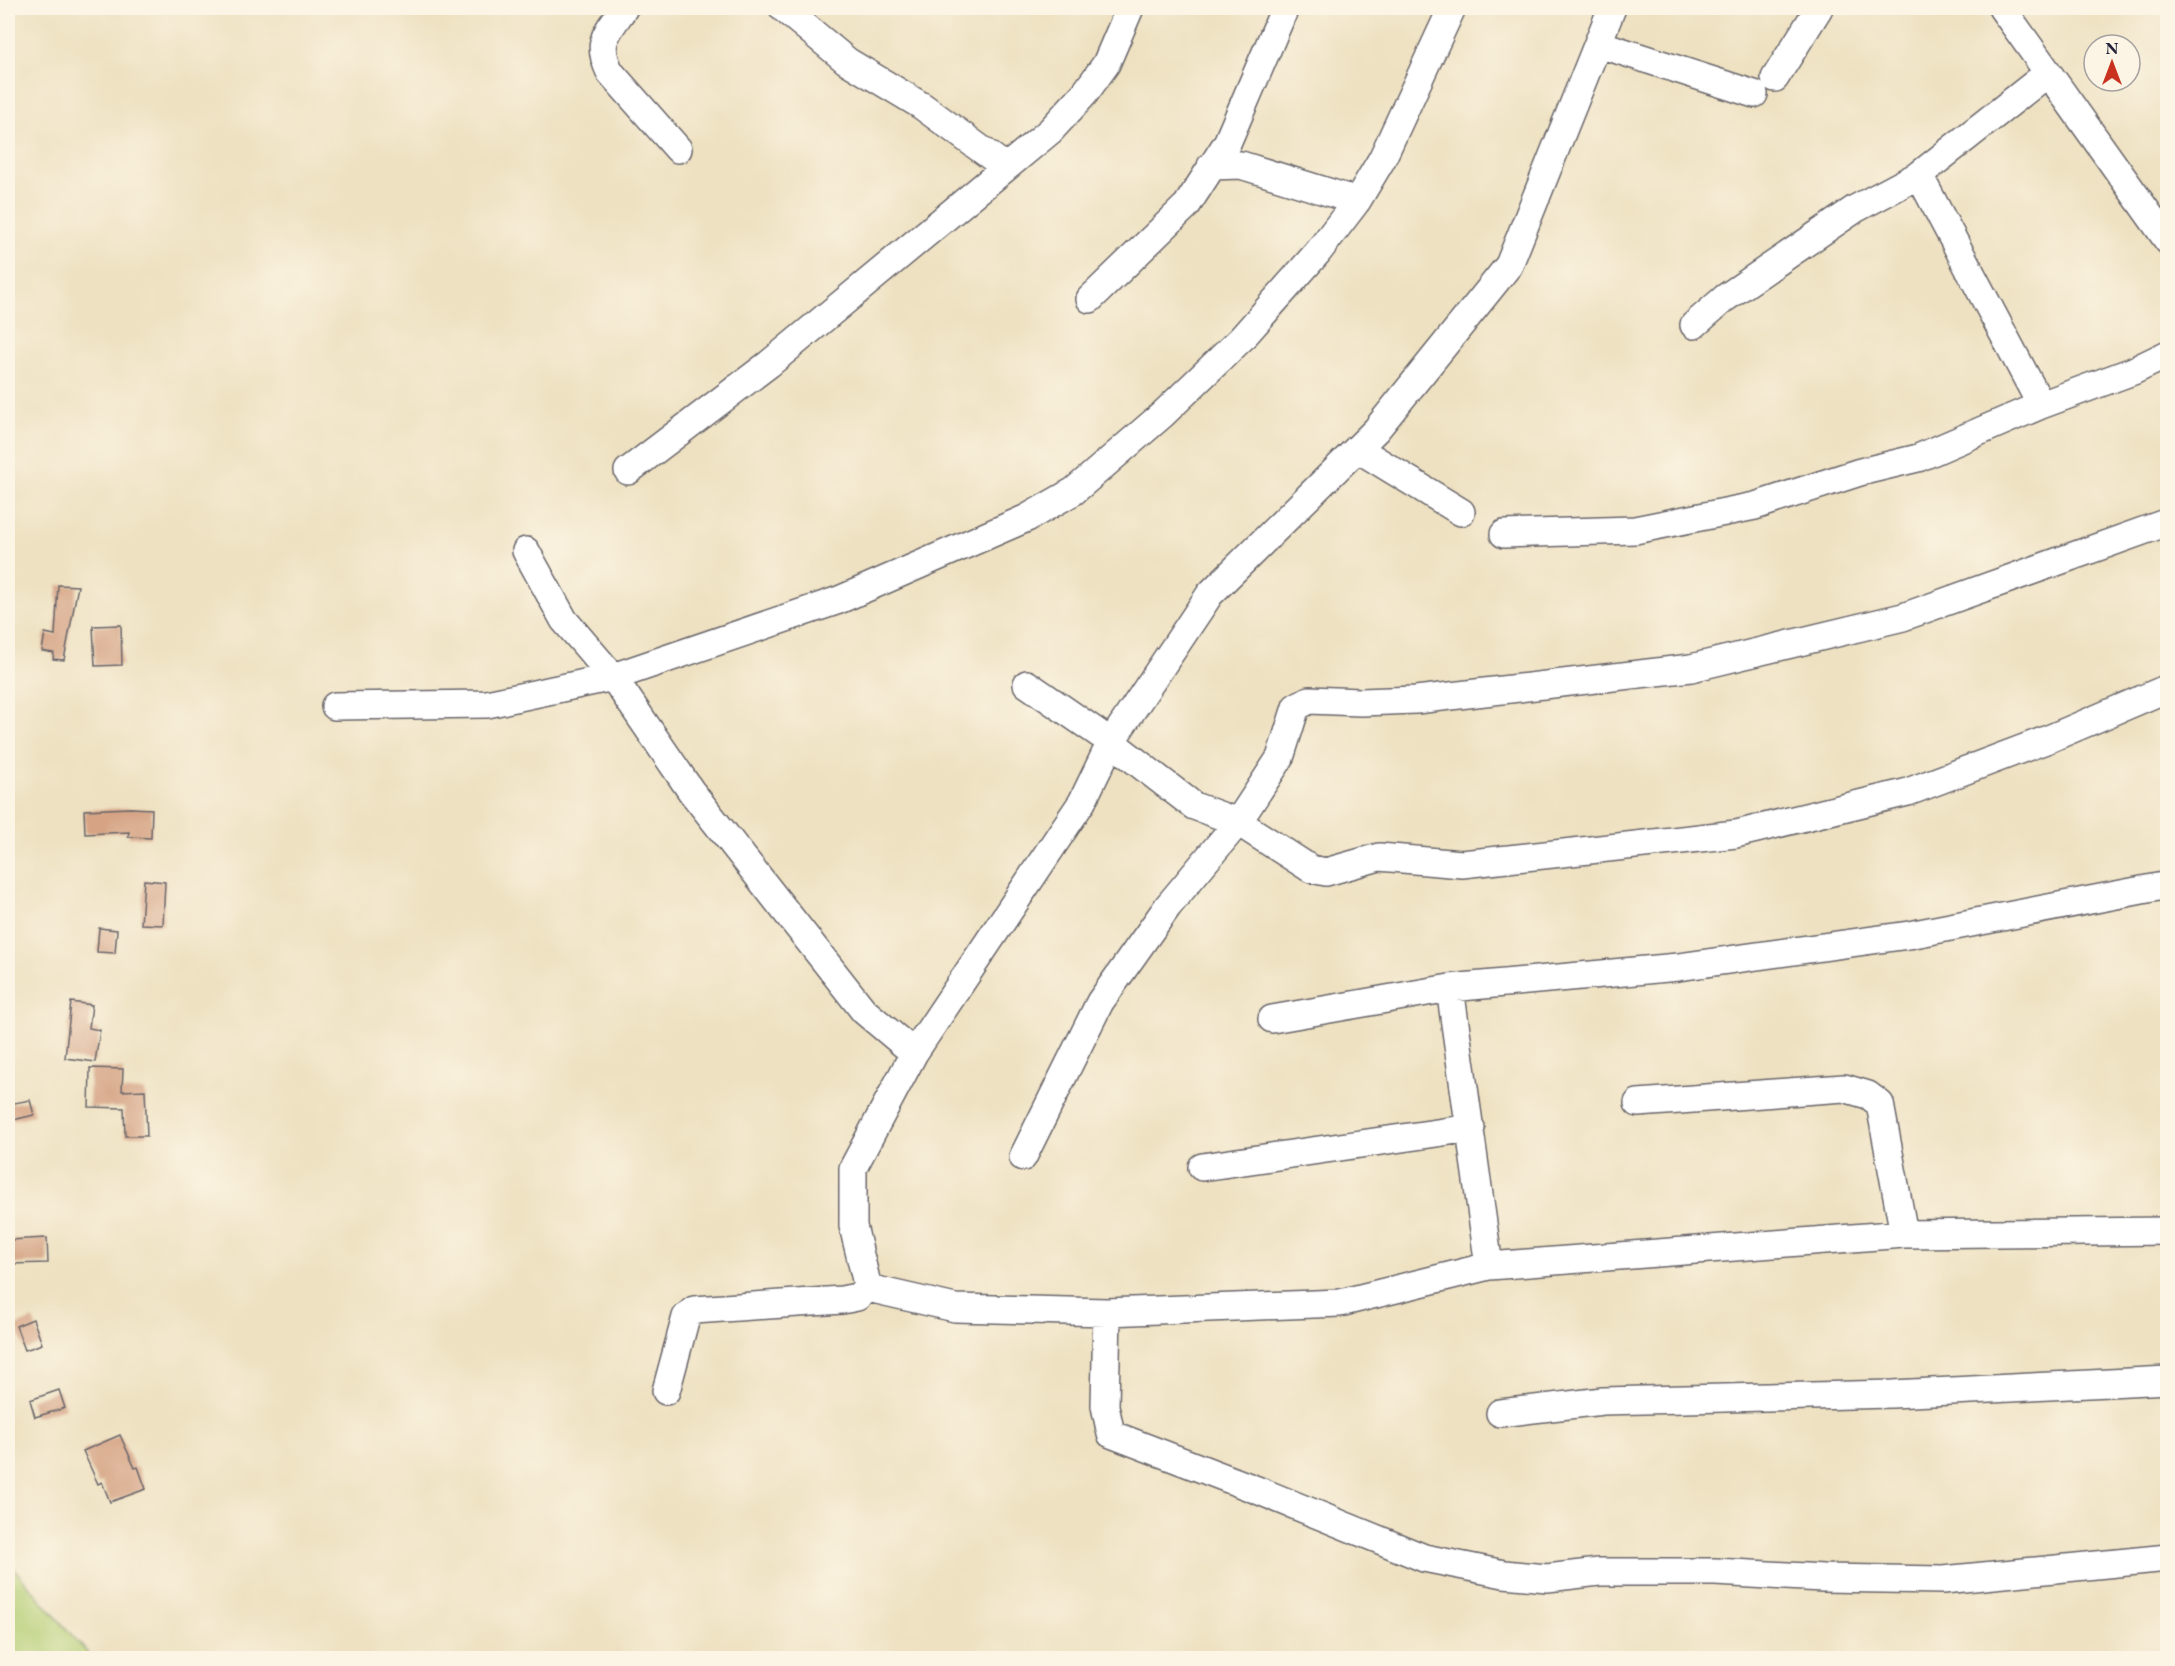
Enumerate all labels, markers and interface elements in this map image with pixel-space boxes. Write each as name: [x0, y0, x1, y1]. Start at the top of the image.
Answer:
north arrow: [2082, 33, 2142, 93]
text: N: [2106, 38, 2119, 59]

